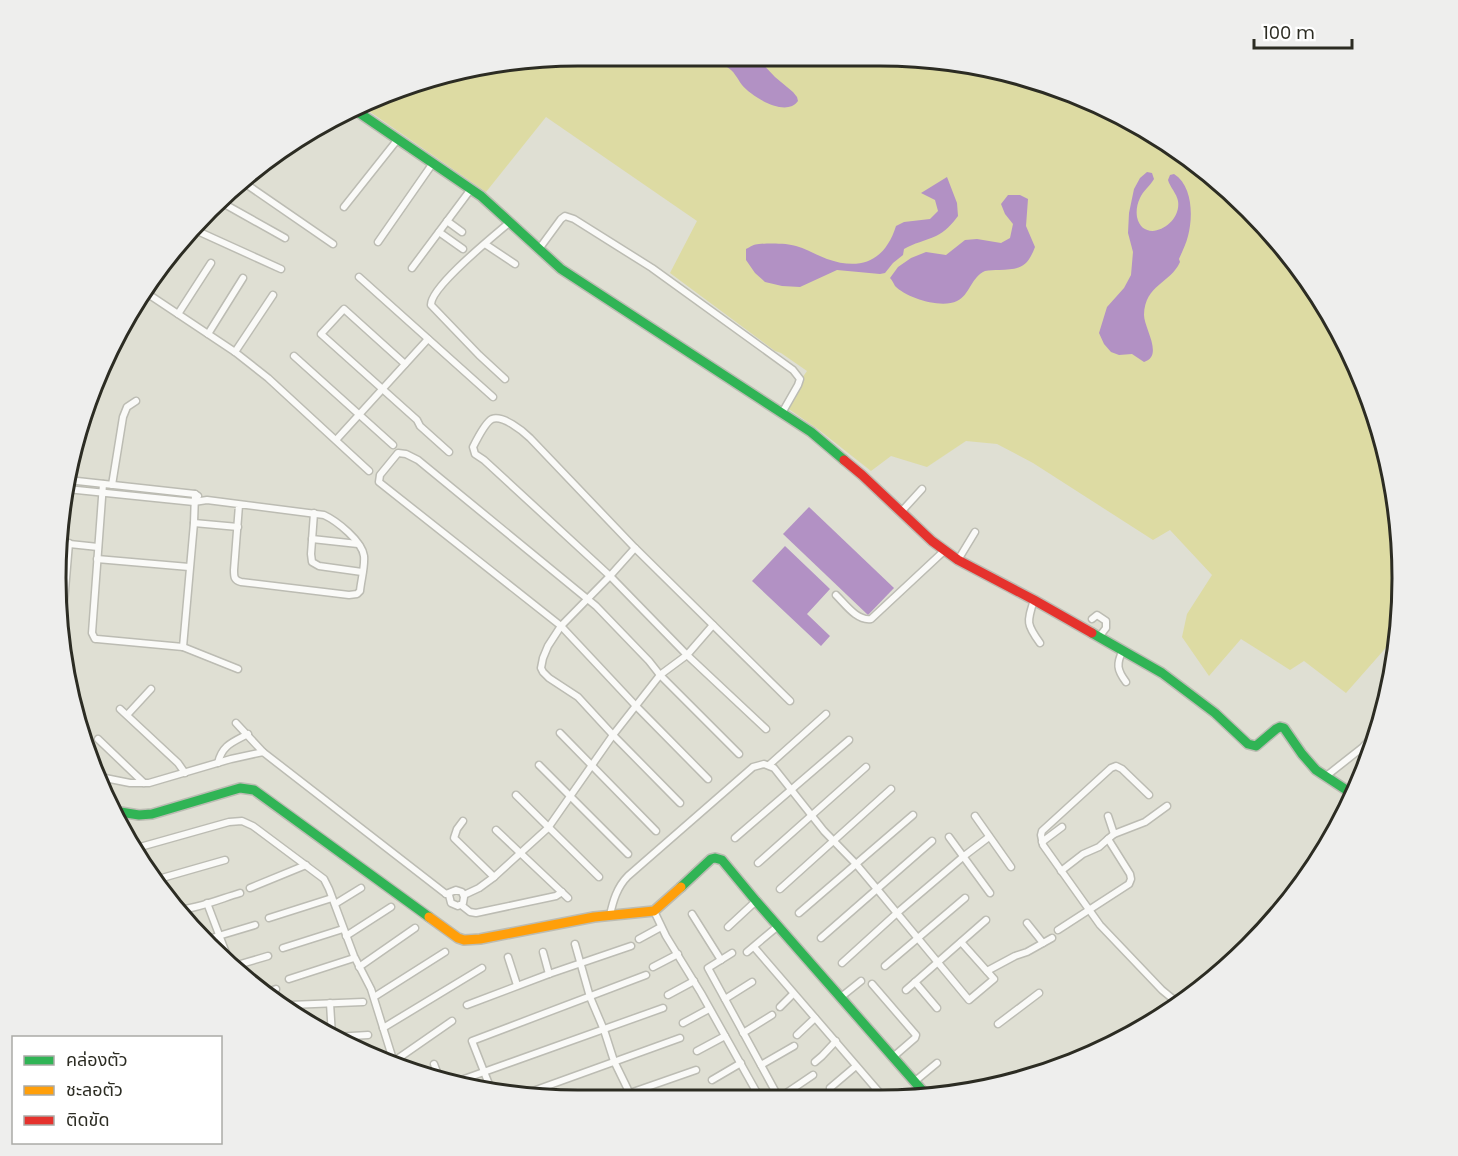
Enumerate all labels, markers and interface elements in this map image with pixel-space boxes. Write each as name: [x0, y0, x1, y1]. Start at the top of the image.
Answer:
scale bar: [1254, 12, 1352, 50]
text: 100 m: [1263, 20, 1315, 45]
legend: [12, 1036, 222, 1144]
text: คล่องตัว: [66, 1047, 128, 1072]
text: ชะลอตัว: [66, 1077, 123, 1102]
text: ติดขัด: [66, 1107, 109, 1132]

